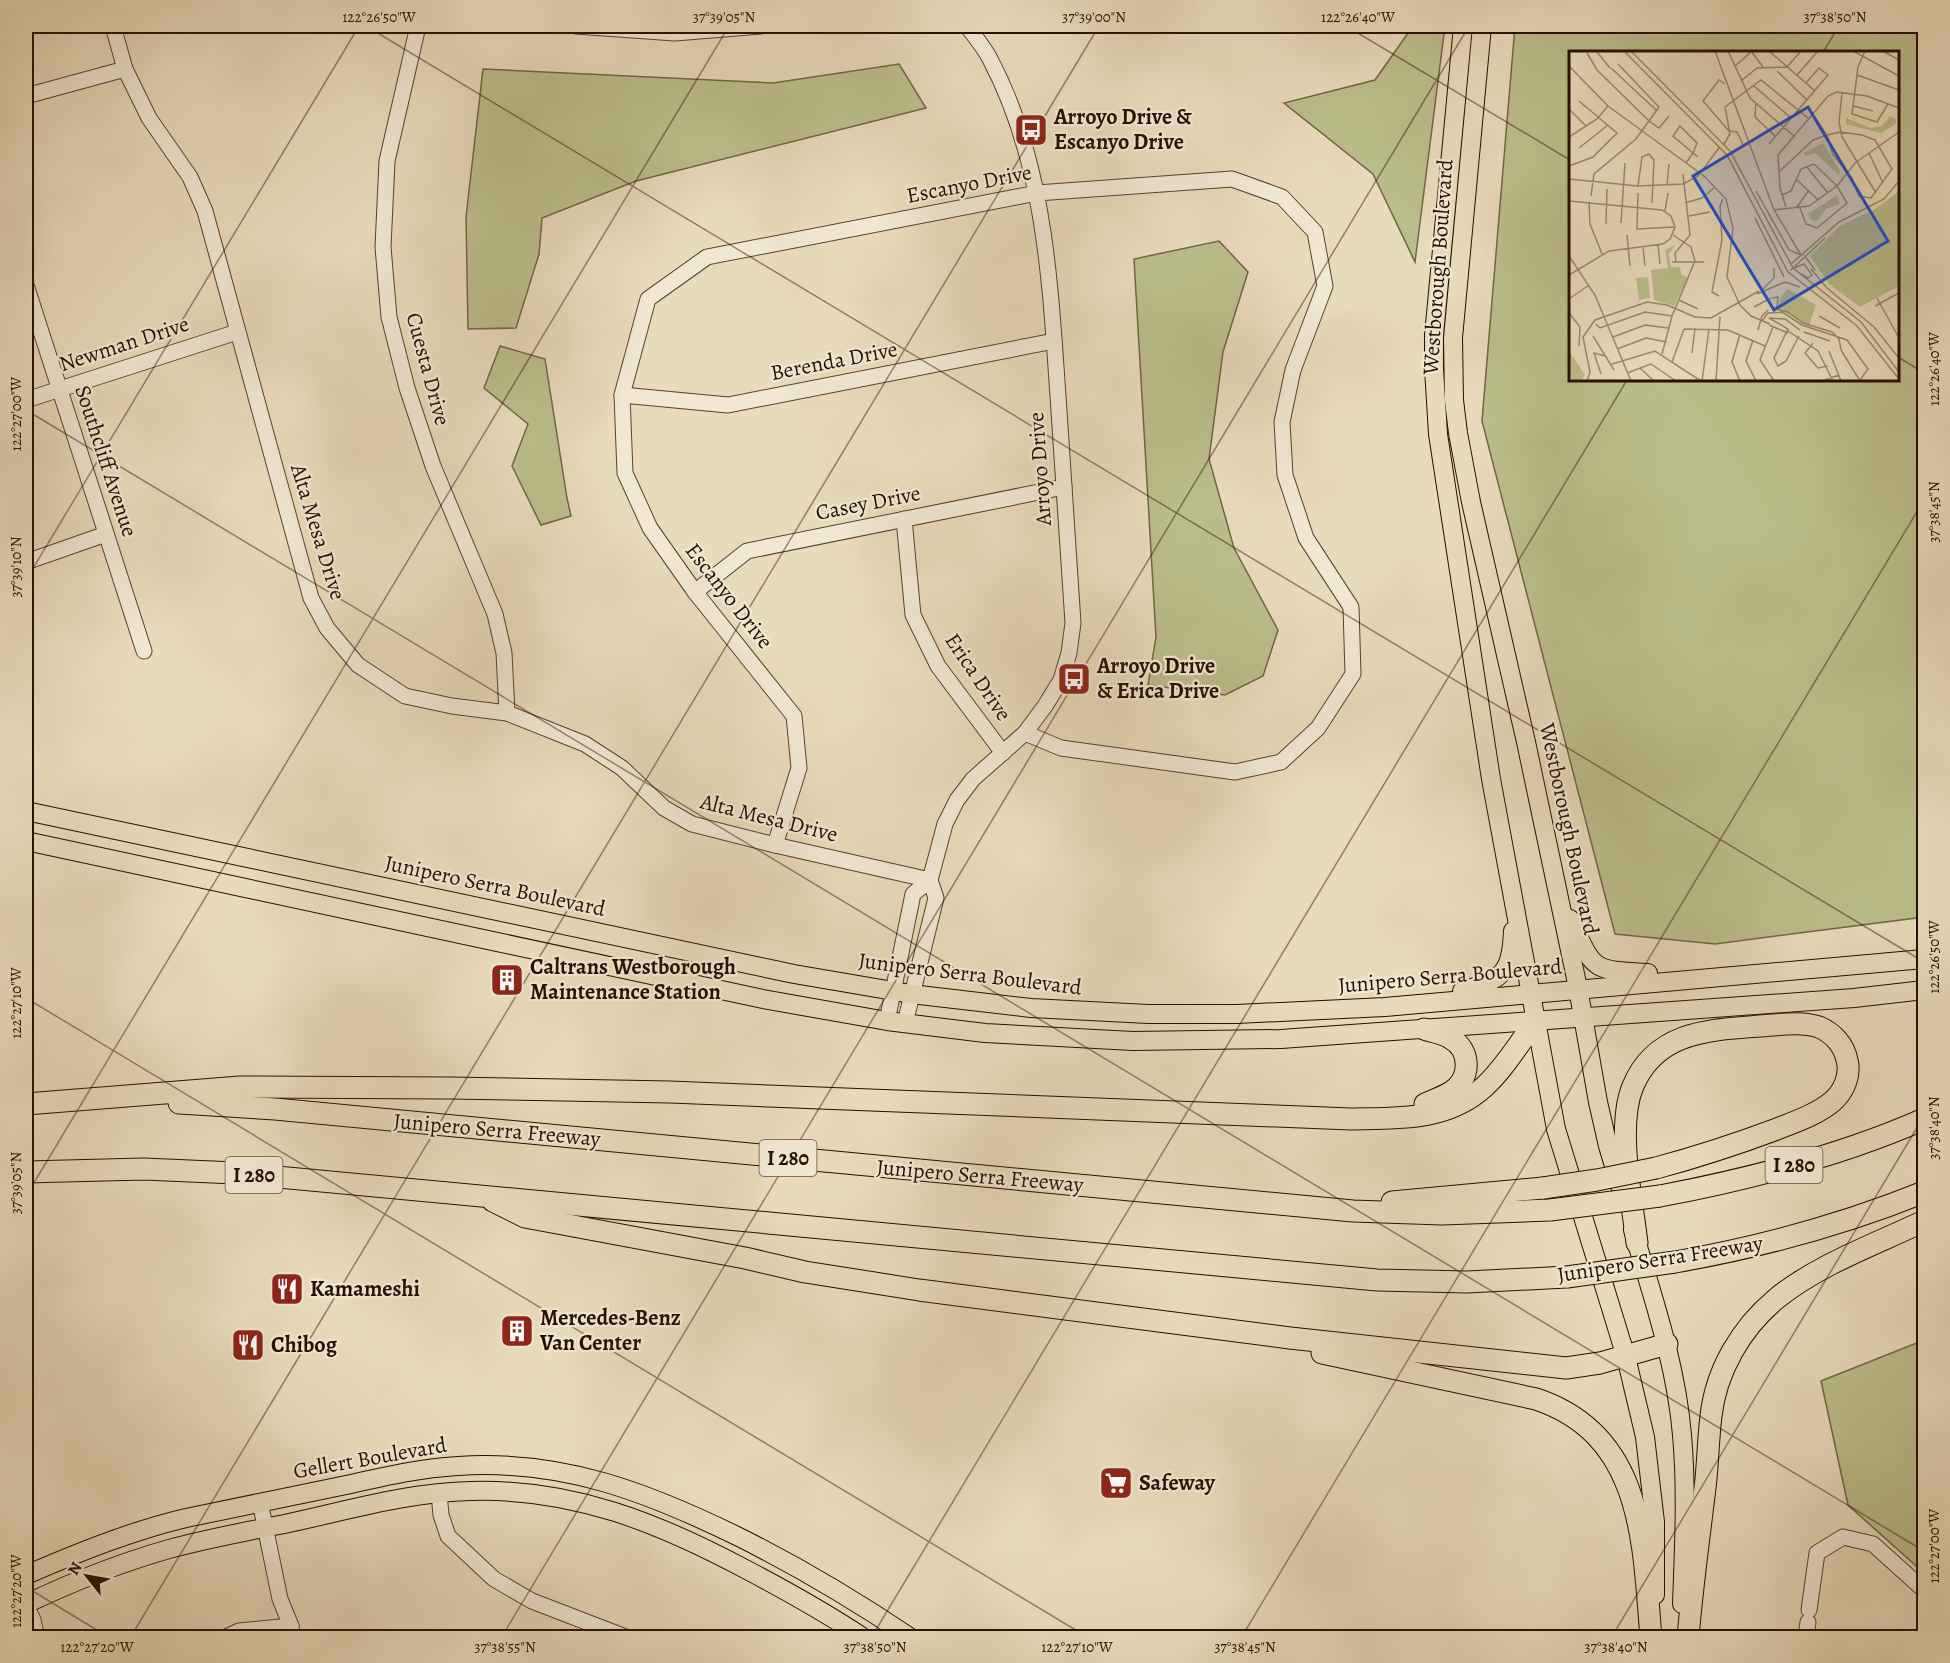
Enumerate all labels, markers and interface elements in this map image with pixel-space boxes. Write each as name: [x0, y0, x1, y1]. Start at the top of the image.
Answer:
text: 122°26'50"W: [342, 7, 416, 27]
text: 37°39'05"N: [693, 7, 755, 27]
text: 37°39'00"N: [1062, 7, 1126, 27]
text: 122°26'40"W: [1321, 7, 1395, 27]
text: 37°38'50"N: [1804, 7, 1867, 27]
inset map: [1569, 51, 1899, 381]
place label: Arroyo Drive & Escanyo Drive: [1053, 102, 1192, 157]
bus stop icon: Arroyo Drive & Escanyo Drive: [1013, 112, 1049, 148]
street label: Escanyo Drive: [904, 157, 1034, 211]
street label: Westborough Boulevard: [1415, 158, 1461, 377]
street label: Newman Drive: [55, 309, 193, 379]
street label: Cuesta Drive: [399, 309, 457, 429]
text: 122°26'40"W: [1924, 332, 1944, 406]
street label: Berenda Drive: [768, 334, 900, 388]
text: 122°27'00"W: [6, 377, 26, 451]
street label: Southcliff Avenue: [67, 381, 145, 541]
street label: Arroyo Drive: [1021, 411, 1059, 528]
street label: Alta Mesa Drive: [283, 459, 353, 604]
street label: Casey Drive: [813, 478, 923, 528]
text: 37°38'45"N: [1924, 481, 1944, 543]
text: 37°39'10"N: [6, 536, 26, 598]
street label: Escanyo Drive: [678, 537, 780, 655]
street label: Erica Drive: [938, 627, 1018, 727]
place label: Arroyo Drive & Erica Drive: [1096, 651, 1219, 706]
bus stop icon: Arroyo Drive & Erica Drive: [1056, 661, 1092, 697]
street label: Westborough Boulevard: [1532, 719, 1606, 938]
street label: Alta Mesa Drive: [696, 786, 841, 850]
street label: Junipero Serra Boulevard: [382, 848, 608, 924]
text: 122°26'50"W: [1924, 920, 1944, 994]
street label: Junipero Serra Boulevard: [857, 945, 1084, 1003]
street label: Junipero Serra Boulevard: [1337, 951, 1563, 1001]
place label: Caltrans Westborough Maintenance Station: [530, 952, 736, 1007]
building icon: Caltrans Westborough Maintenance Station: [489, 962, 525, 998]
text: 122°27'10"W: [6, 967, 26, 1039]
text: 37°38'40"N: [1924, 1096, 1944, 1160]
street label: Junipero Serra Freeway: [392, 1106, 602, 1154]
road number: I 280: [760, 1140, 816, 1176]
road number: I 280: [1766, 1147, 1822, 1183]
text: 37°39'05"N: [6, 1152, 26, 1214]
street label: Junipero Serra Freeway: [875, 1152, 1085, 1200]
road number: I 280: [226, 1157, 282, 1193]
street label: Junipero Serra Freeway: [1555, 1228, 1765, 1290]
restaurant icon: Kamameshi: [269, 1271, 305, 1307]
place label: Kamameshi: [310, 1274, 420, 1304]
place label: Mercedes-Benz Van Center: [539, 1303, 681, 1358]
building icon: Mercedes-Benz Van Center: [499, 1313, 535, 1349]
restaurant icon: Chibog: [230, 1327, 266, 1363]
place label: Chibog: [271, 1330, 338, 1360]
street label: Gellert Boulevard: [291, 1430, 449, 1486]
supermarket icon: Safeway: [1098, 1465, 1134, 1501]
place label: Safeway: [1139, 1468, 1216, 1498]
text: 122°27'00"W: [1924, 1509, 1944, 1583]
north arrow: [57, 1546, 117, 1606]
text: 122°27'20"W: [6, 1554, 26, 1628]
text: N: [63, 1558, 88, 1579]
text: 122°27'20"W: [60, 1637, 134, 1657]
text: 37°38'55"N: [474, 1637, 536, 1657]
text: 37°38'50"N: [844, 1637, 907, 1657]
text: 122°27'10"W: [1041, 1637, 1113, 1657]
text: 37°38'45"N: [1214, 1637, 1276, 1657]
text: 37°38'40"N: [1584, 1637, 1648, 1657]

